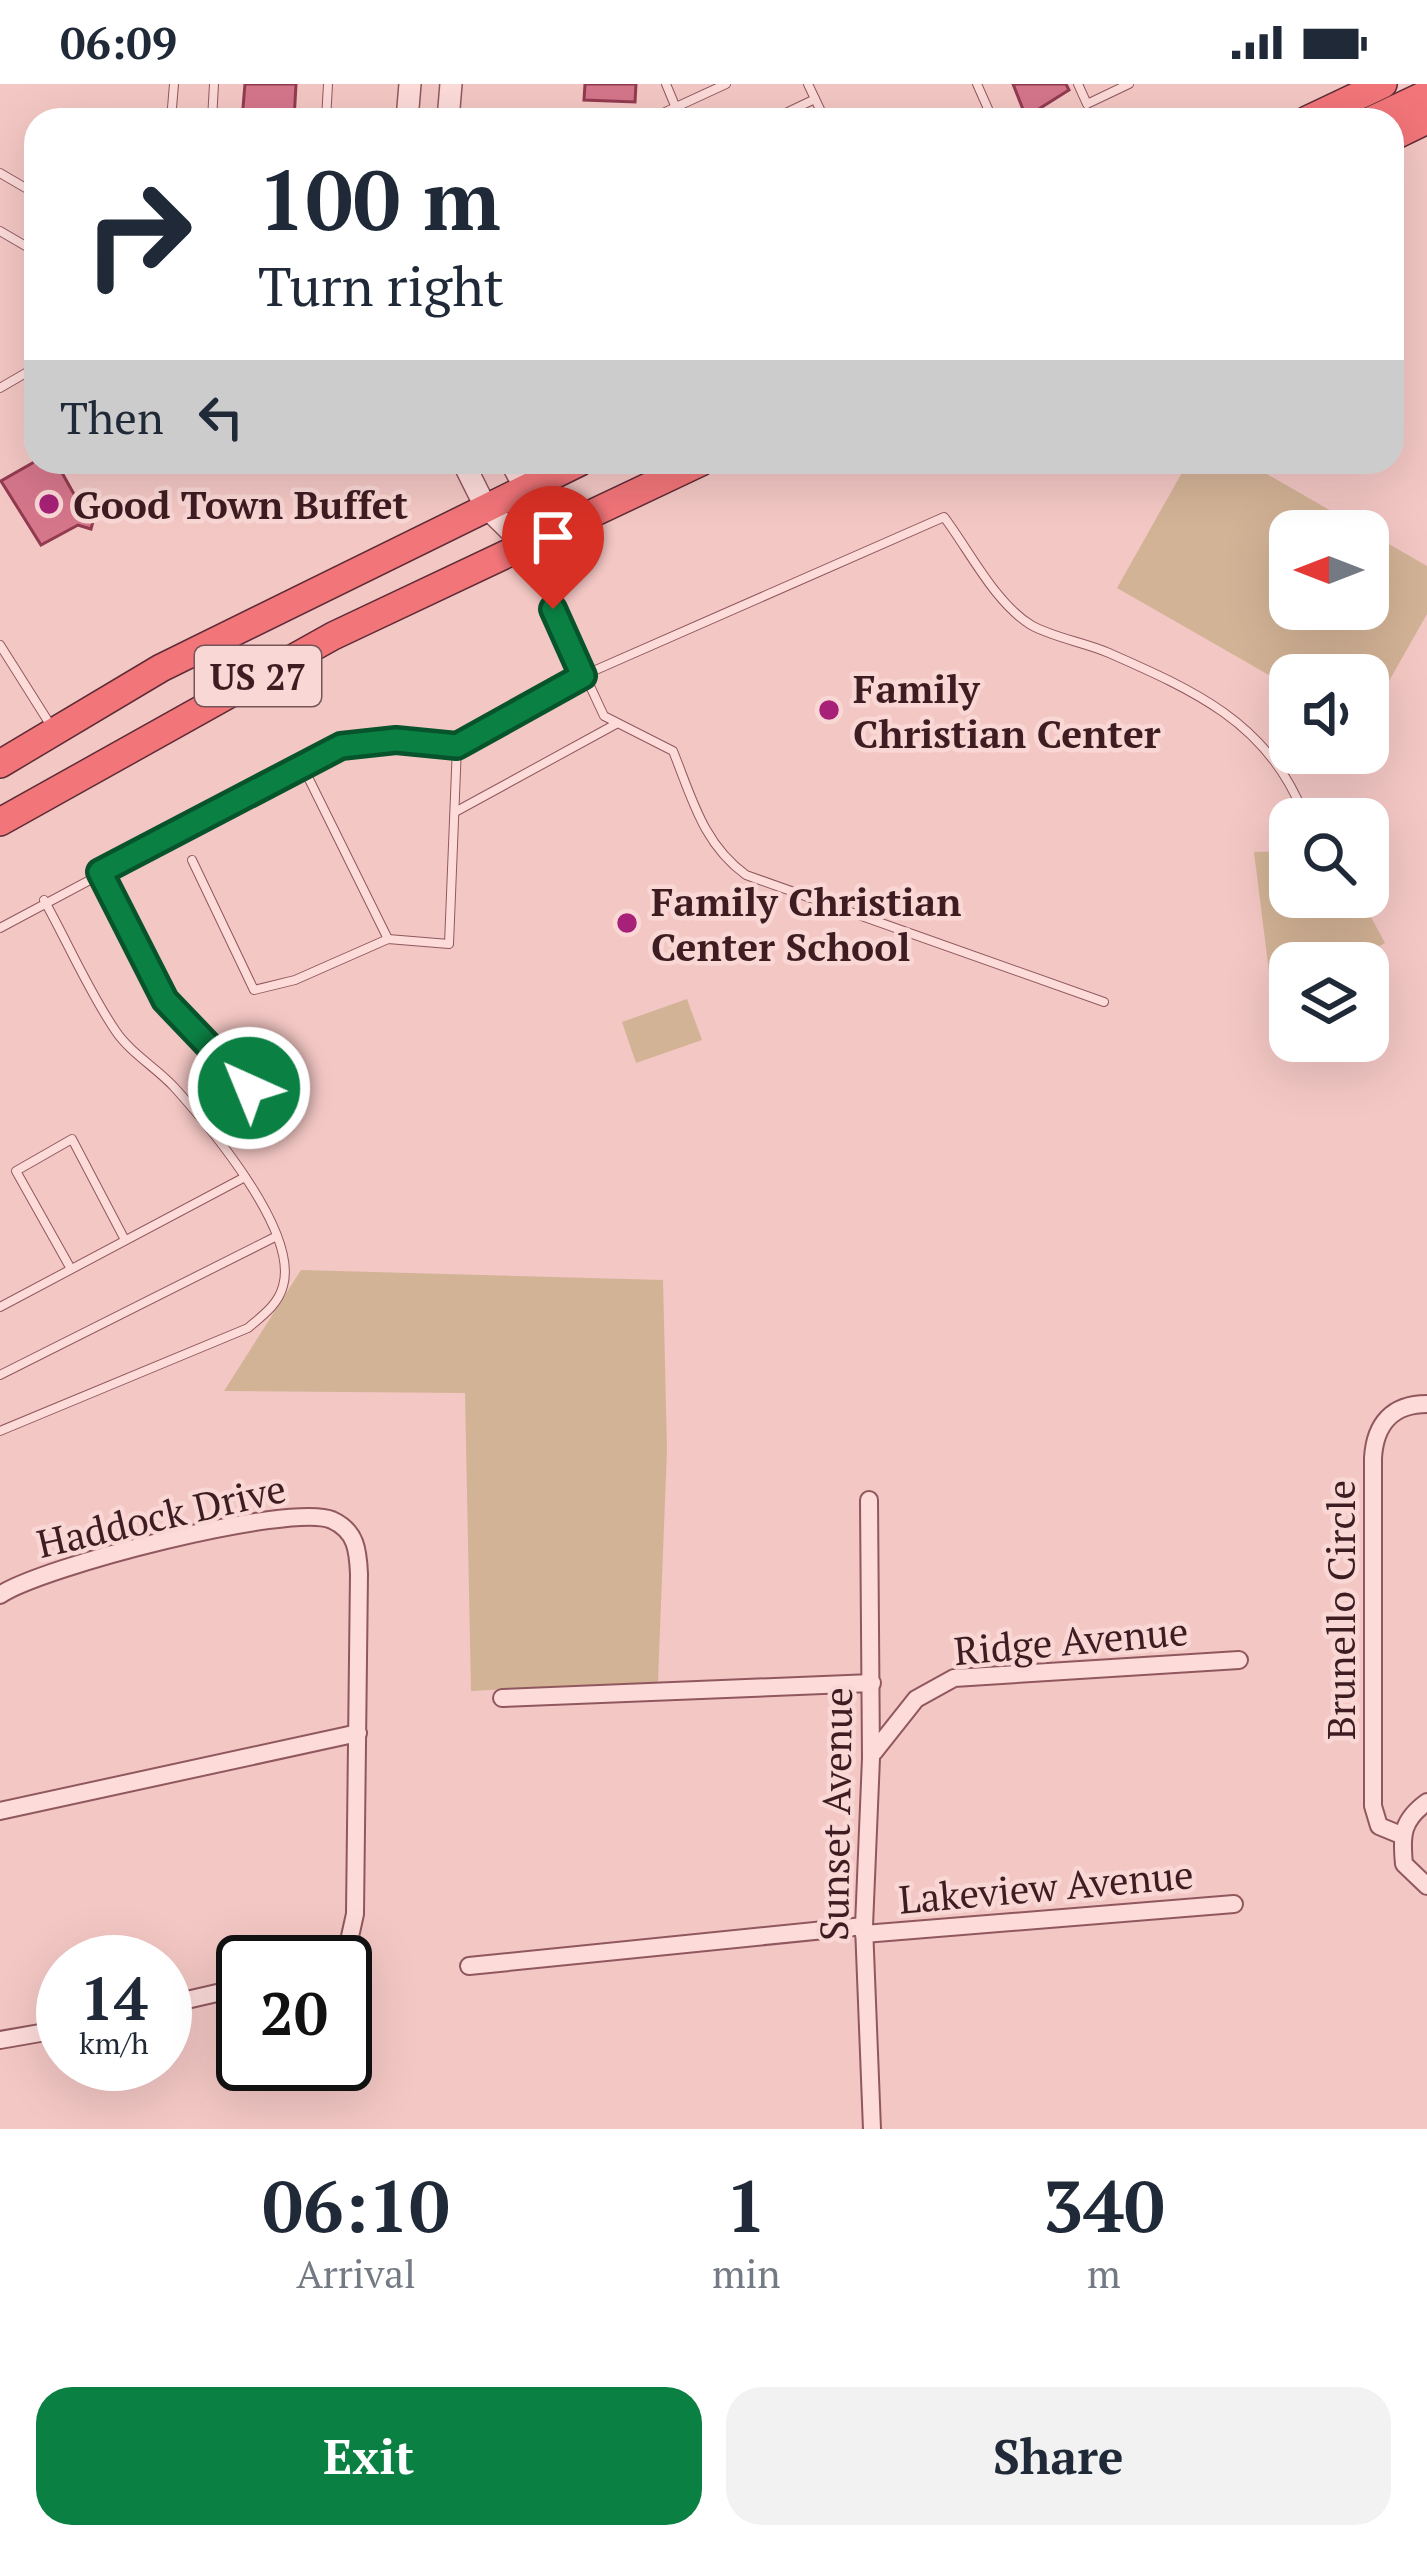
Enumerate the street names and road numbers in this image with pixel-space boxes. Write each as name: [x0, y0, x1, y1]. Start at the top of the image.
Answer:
road number: US 27: [195, 646, 321, 706]
street label: Haddock Drive: [32, 1461, 290, 1569]
street label: Brunello Circle: [1314, 1480, 1366, 1740]
street label: Ridge Avenue: [952, 1604, 1190, 1676]
street label: Sunset Avenue: [807, 1687, 863, 1941]
street label: Lakeview Avenue: [896, 1847, 1196, 1925]

